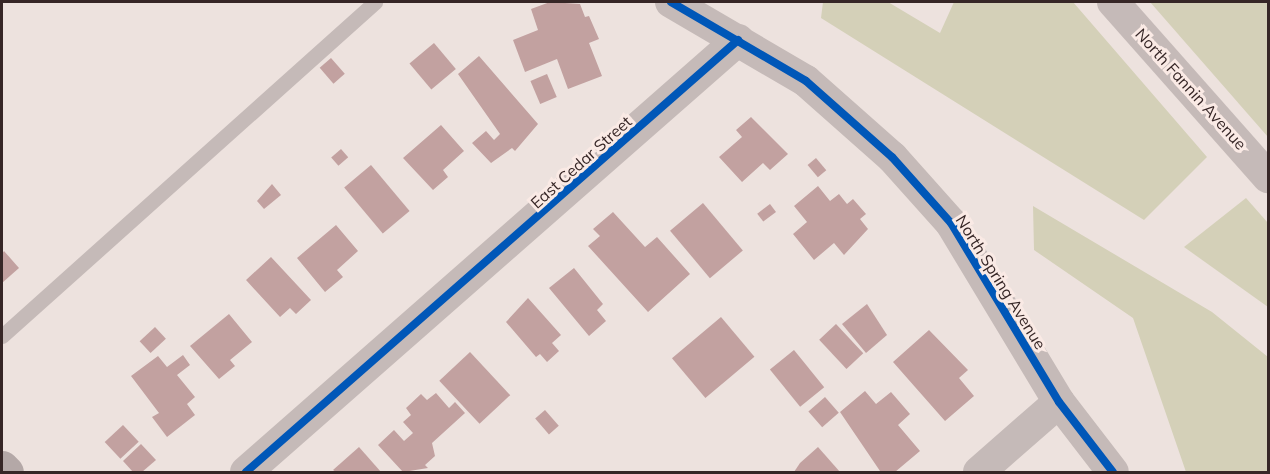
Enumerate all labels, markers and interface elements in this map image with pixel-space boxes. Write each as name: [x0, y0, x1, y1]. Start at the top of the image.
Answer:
street label: North Fannin Avenue: [1131, 24, 1251, 154]
street label: East Cedar Street: [527, 112, 635, 212]
street label: North Spring Avenue: [952, 211, 1050, 353]

